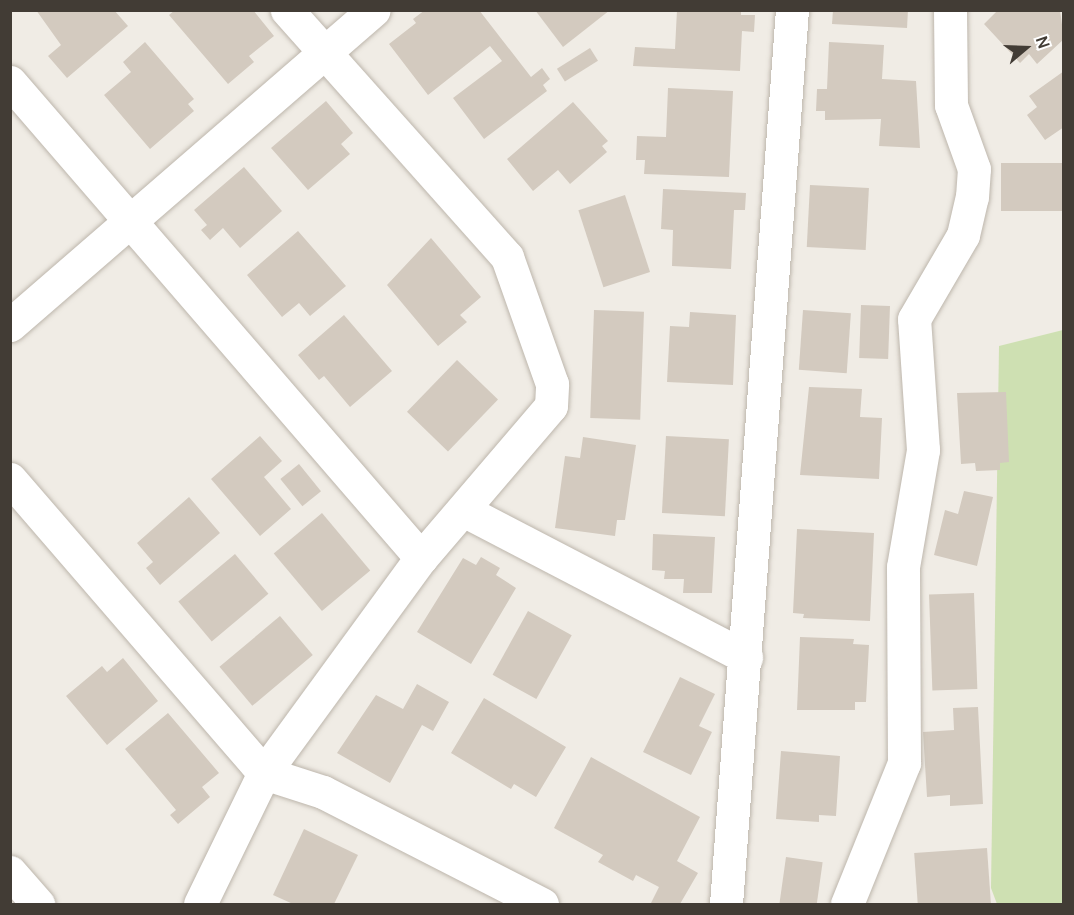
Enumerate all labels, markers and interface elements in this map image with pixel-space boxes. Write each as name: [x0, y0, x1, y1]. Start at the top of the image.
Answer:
north arrow: [996, 18, 1056, 78]
text: N: [1031, 33, 1055, 51]

